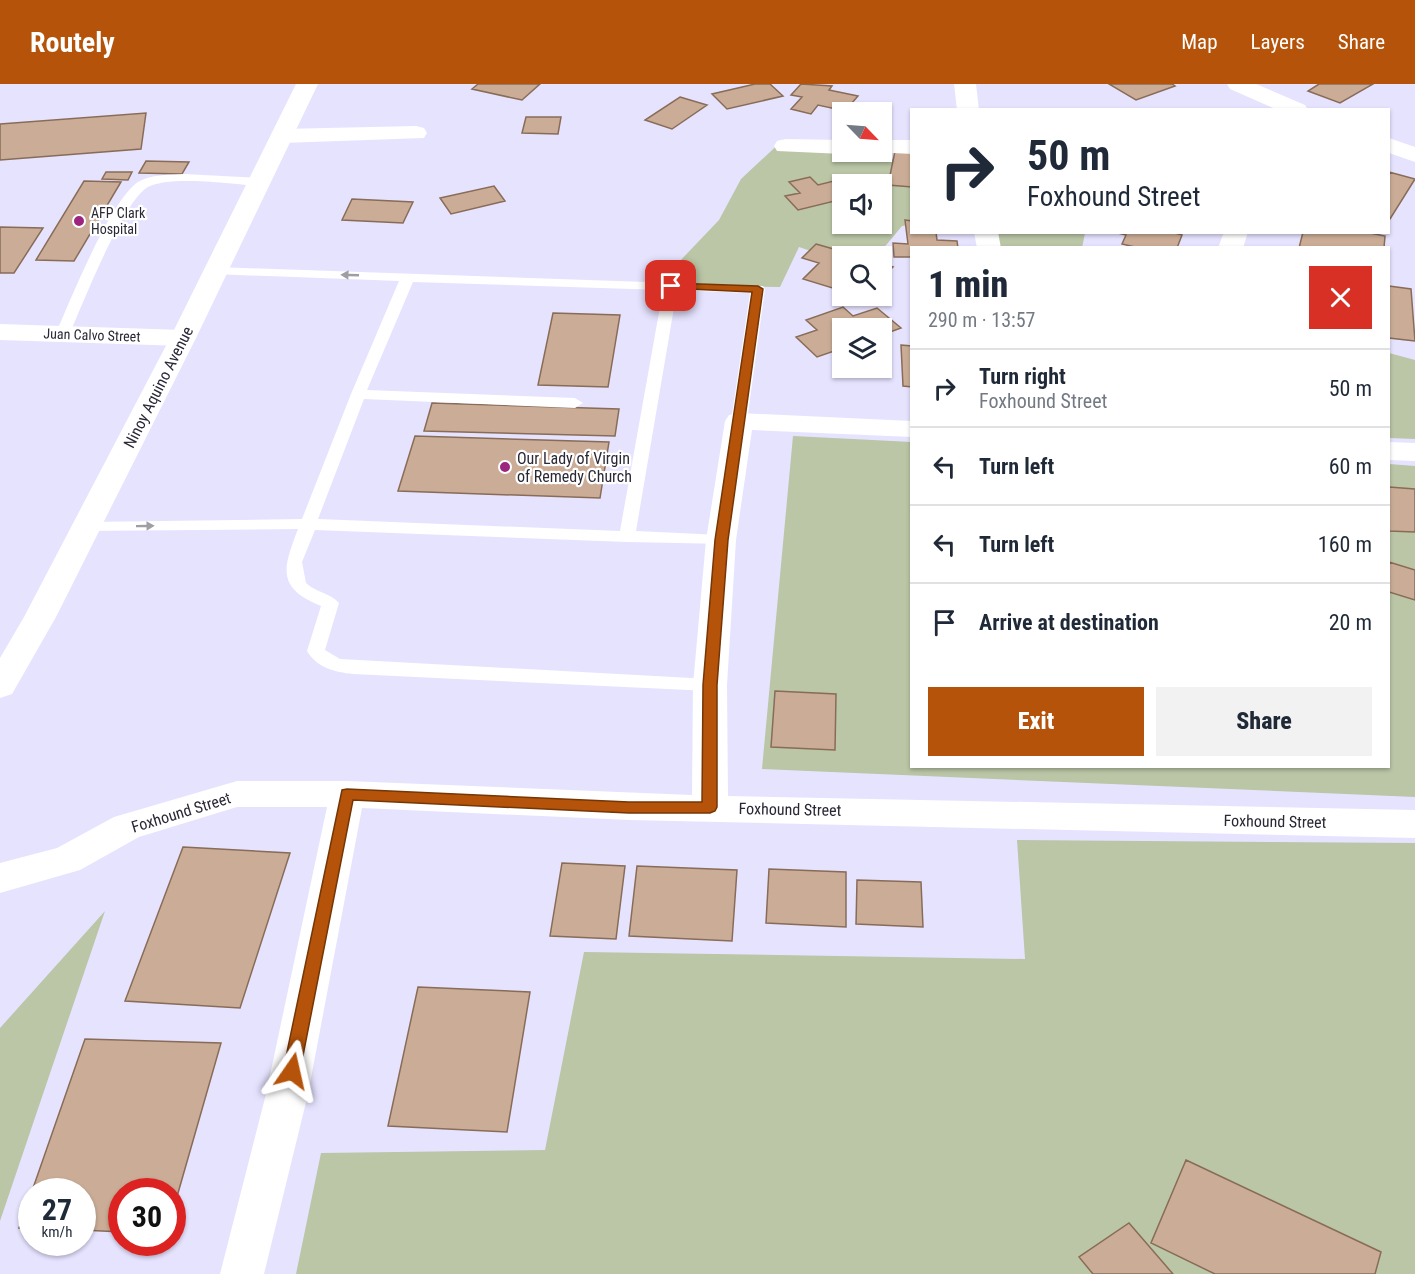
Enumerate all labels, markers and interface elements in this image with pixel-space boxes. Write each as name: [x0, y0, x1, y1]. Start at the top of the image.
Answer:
text: Routely: [30, 26, 115, 59]
text: Map: [1181, 30, 1218, 54]
text: Layers: [1251, 30, 1305, 54]
text: Share: [1338, 30, 1385, 54]
north arrow: [832, 102, 892, 162]
map controls: [832, 102, 892, 378]
text: 50 m: [1027, 131, 1110, 180]
icon: right: [928, 132, 1006, 210]
button: sound: [832, 174, 892, 234]
text: Foxhound Street: [1027, 181, 1200, 213]
place label: AFP Clark Hospital: [91, 205, 146, 237]
marker: AFP Clark Hospital: [72, 214, 86, 228]
button: search: [832, 246, 892, 306]
pin: [645, 260, 696, 311]
text: 1 min: [928, 264, 1008, 306]
button: close: [1309, 266, 1372, 329]
icon: arrive: [654, 269, 687, 302]
one-way arrow: [340, 271, 359, 280]
text: 290 m · 13:57: [928, 308, 1035, 332]
button: layers: [832, 318, 892, 378]
street label: Ninoy Aquino Avenue: [120, 323, 197, 451]
street label: Juan Calvo Street: [43, 325, 141, 345]
text: Turn right: [979, 364, 1066, 389]
icon: right: [928, 372, 961, 405]
text: 50 m: [1329, 376, 1372, 401]
text: Foxhound Street: [979, 389, 1107, 413]
place label: Our Lady of Virgin of Remedy Church: [517, 449, 632, 486]
icon: left: [928, 450, 961, 483]
text: Turn left: [979, 454, 1054, 479]
text: 60 m: [1329, 454, 1372, 479]
marker: Our Lady of Virgin of Remedy Church: [498, 460, 512, 474]
one-way arrow: [136, 521, 155, 531]
icon: left: [928, 528, 961, 561]
text: Turn left: [979, 532, 1054, 557]
text: 160 m: [1318, 532, 1372, 557]
icon: arrive: [928, 606, 961, 639]
text: Arrive at destination: [979, 610, 1159, 635]
text: 20 m: [1329, 610, 1372, 635]
button: Exit: [928, 687, 1144, 756]
button: Share: [1156, 687, 1372, 756]
street label: Foxhound Street: [129, 788, 233, 837]
street label: Foxhound Street: [738, 799, 842, 820]
street label: Foxhound Street: [1223, 811, 1327, 832]
position arrow: [260, 1039, 324, 1103]
speed limit sign: 30: [108, 1178, 186, 1256]
text: 27: [42, 1192, 72, 1227]
text: km/h: [42, 1223, 72, 1241]

